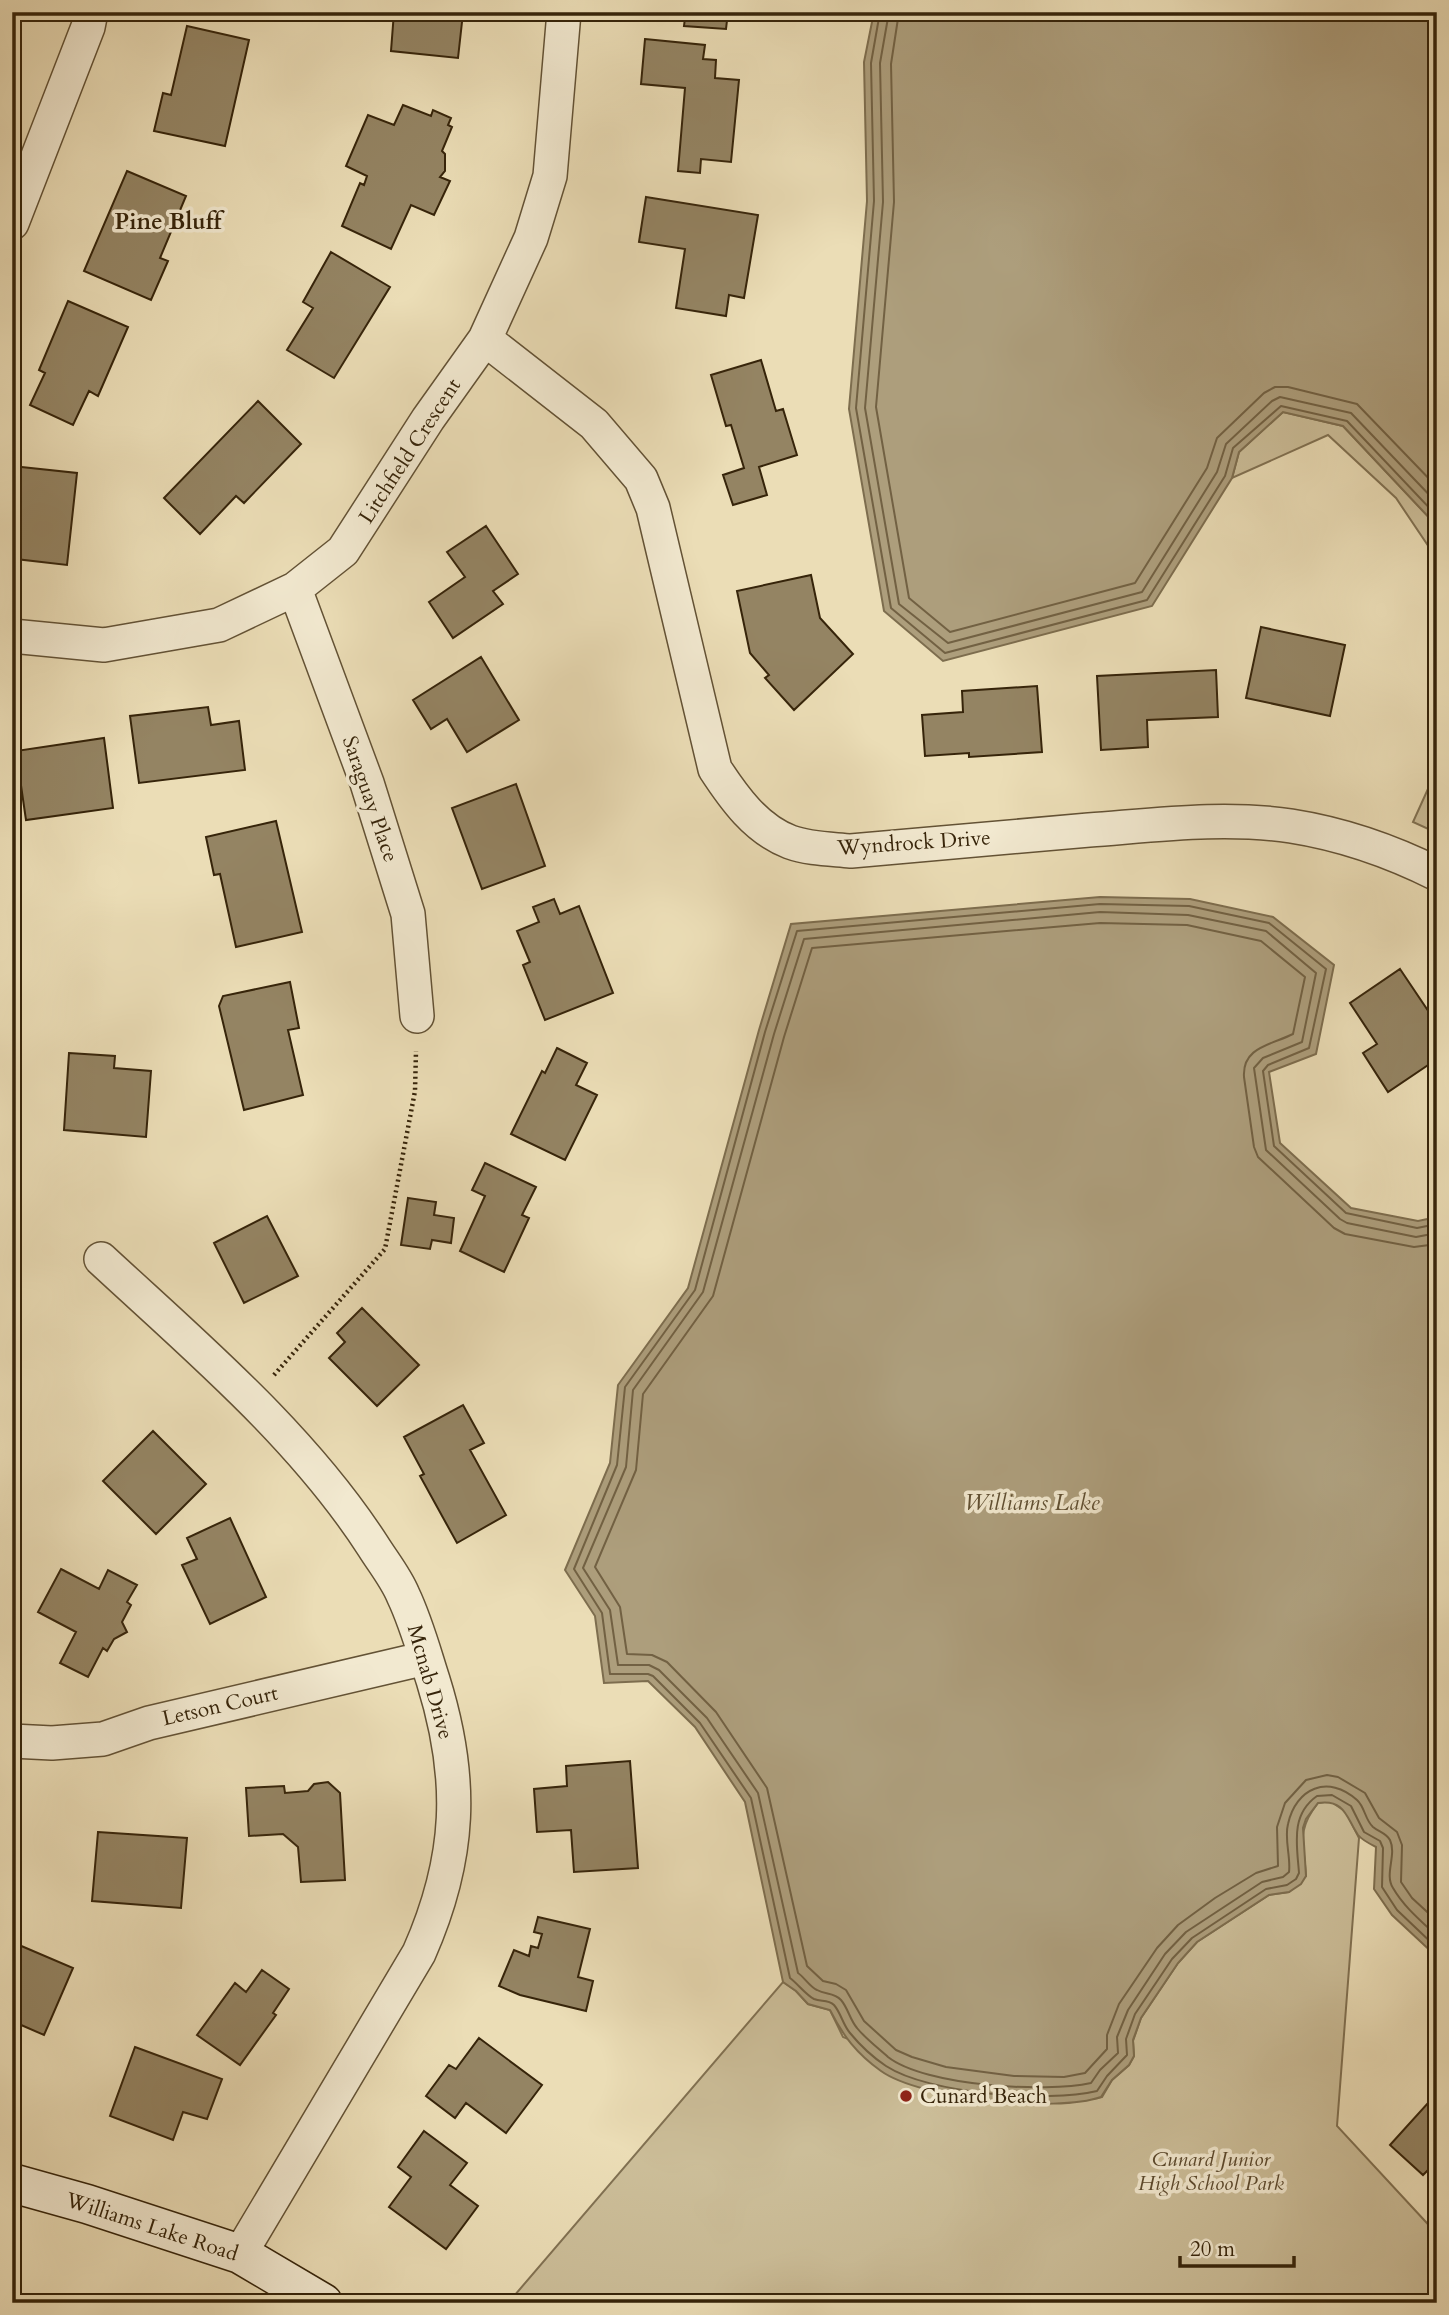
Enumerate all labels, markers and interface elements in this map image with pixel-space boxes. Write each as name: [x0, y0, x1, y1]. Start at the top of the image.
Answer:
district label: Pine Bluff: [115, 206, 226, 237]
street label: Litchfield Crescent: [352, 372, 468, 529]
street label: Saraguay Place: [335, 732, 405, 866]
street label: Wyndrock Drive: [835, 823, 992, 863]
water label: Williams Lake: [964, 1487, 1100, 1518]
street label: Mcnab Drive: [400, 1621, 460, 1743]
street label: Letson Court: [159, 1679, 281, 1733]
place label: Cunard Beach: [920, 2082, 1048, 2111]
marker: Cunard Beach: [898, 2088, 914, 2104]
park label: Cunard Junior High School Park: [1138, 2145, 1285, 2198]
street label: Williams Lake Road: [61, 2185, 242, 2269]
scale bar: [1180, 2224, 1293, 2268]
text: 20 m: [1190, 2235, 1235, 2264]

